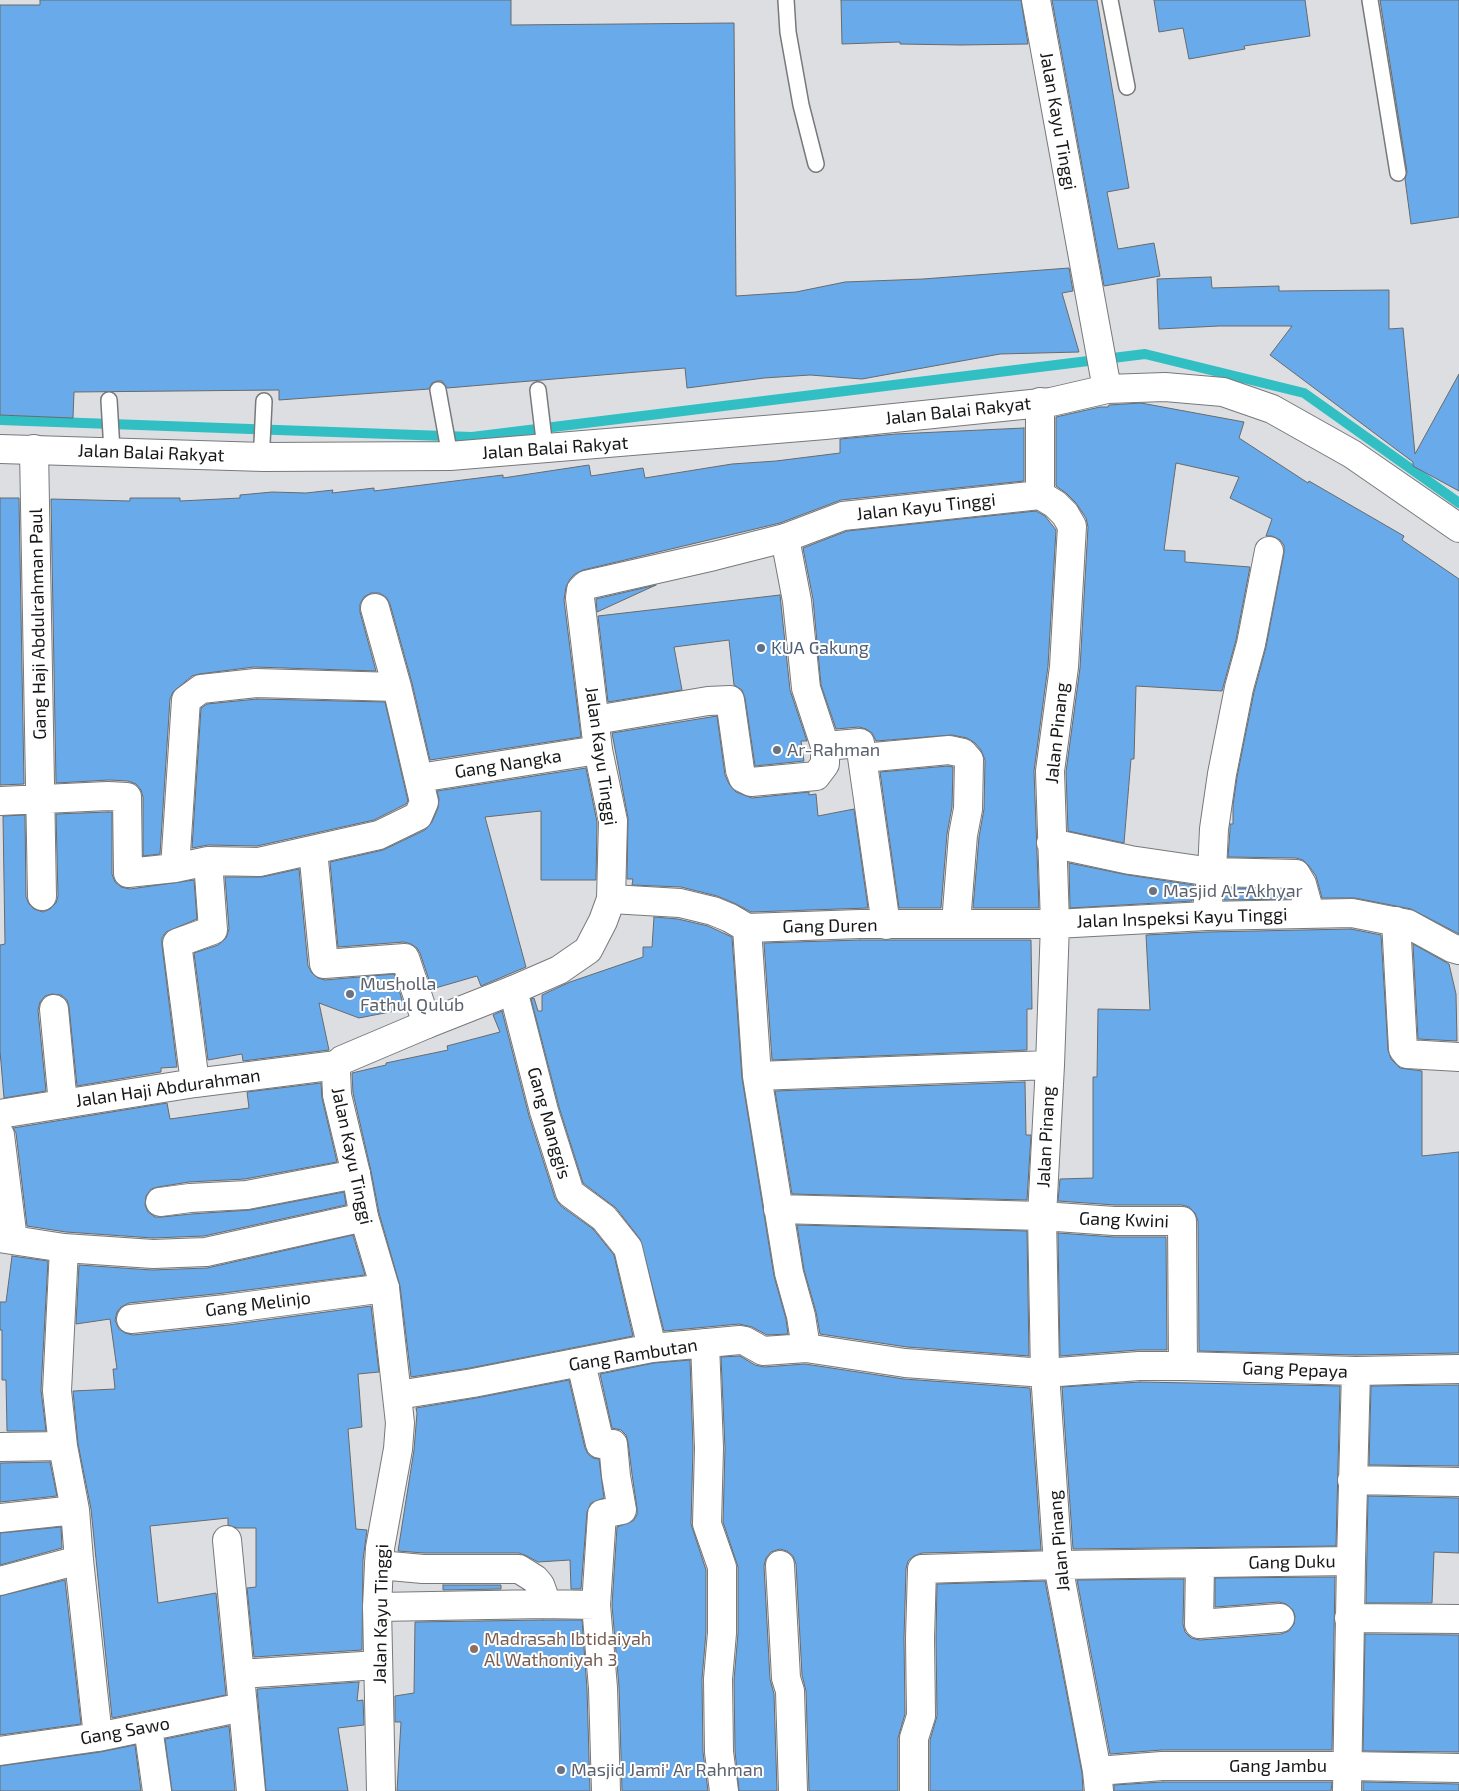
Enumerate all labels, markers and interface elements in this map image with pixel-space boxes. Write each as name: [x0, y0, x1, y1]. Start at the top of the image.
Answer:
street label: Jalan Kayu Tinggi: [1035, 50, 1081, 192]
street label: Jalan Balai Rakyat: [884, 393, 1032, 429]
street label: Jalan Balai Rakyat: [481, 432, 629, 464]
street label: Jalan Balai Rakyat: [77, 440, 225, 466]
street label: Jalan Kayu Tinggi: [855, 489, 997, 525]
street label: Gang Haji Abdulrahman Paul: [25, 508, 51, 740]
place label: KUA Cakung: [771, 637, 869, 659]
marker: KUA Cakung: [755, 642, 767, 654]
street label: Jalan Pinang: [1041, 681, 1073, 785]
street label: Jalan Kayu Tinggi: [581, 685, 621, 827]
place label: Ar-Rahman: [787, 739, 880, 761]
marker: Ar-Rahman: [771, 744, 783, 756]
street label: Gang Nangka: [453, 745, 563, 783]
place label: Masjid Al-Akhyar: [1163, 880, 1303, 902]
marker: Masjid Al-Akhyar: [1147, 885, 1159, 897]
street label: Jalan Inspeksi Kayu Tinggi: [1076, 904, 1288, 932]
street label: Gang Duren: [782, 914, 878, 938]
place label: Musholla Fathul Qulub: [360, 973, 464, 1016]
marker: Musholla Fathul Qulub: [344, 988, 356, 1000]
street label: Jalan Haji Abdurahman: [74, 1064, 262, 1112]
street label: Gang Manggis: [523, 1065, 575, 1181]
street label: Jalan Kayu Tinggi: [327, 1085, 377, 1227]
street label: Jalan Pinang: [1033, 1086, 1059, 1188]
street label: Gang Kwini: [1079, 1208, 1169, 1232]
street label: Gang Melinjo: [204, 1287, 312, 1321]
street label: Gang Rambutan: [567, 1334, 699, 1376]
street label: Gang Pepaya: [1242, 1357, 1348, 1383]
street label: Jalan Pinang: [1044, 1489, 1074, 1593]
street label: Jalan Kayu Tinggi: [369, 1544, 393, 1684]
street label: Gang Duku: [1248, 1550, 1336, 1574]
place label: Madrasah Ibtidaiyah Al Wathoniyah 3: [484, 1628, 651, 1670]
marker: Madrasah Ibtidaiyah Al Wathoniyah 3: [468, 1643, 480, 1655]
street label: Gang Sawo: [78, 1712, 172, 1750]
street label: Gang Jambu: [1229, 1755, 1327, 1777]
place label: Masjid Jami' Ar Rahman: [571, 1759, 763, 1781]
marker: Masjid Jami' Ar Rahman: [555, 1764, 567, 1776]

